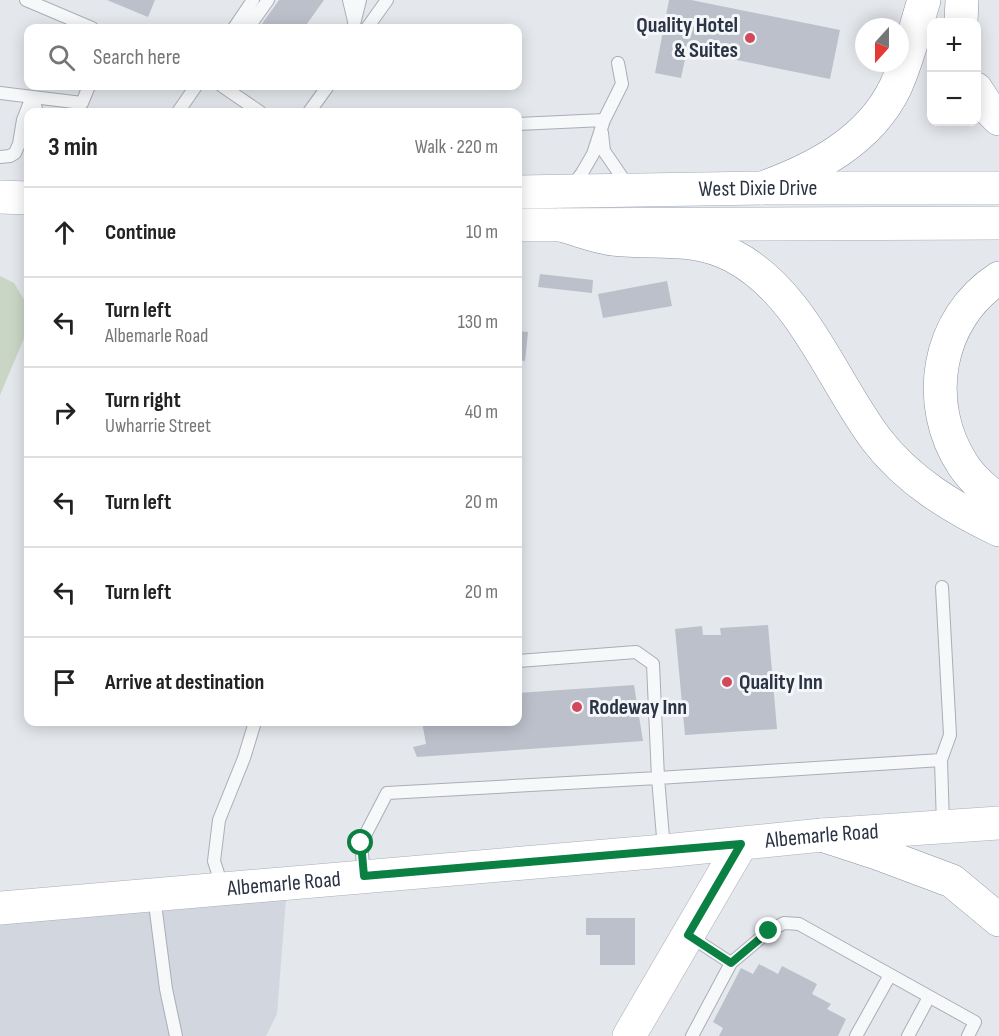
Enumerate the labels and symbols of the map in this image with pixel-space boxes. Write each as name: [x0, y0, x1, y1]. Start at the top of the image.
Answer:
place label: Quality Hotel & Suites: [636, 12, 738, 64]
north arrow: [855, 18, 909, 72]
marker: Quality Hotel & Suites: [743, 31, 757, 45]
street label: West Dixie Drive: [698, 174, 817, 203]
place label: Quality Inn: [739, 669, 823, 696]
marker: Quality Inn: [720, 675, 734, 689]
place label: Rodeway Inn: [589, 694, 687, 721]
marker: Rodeway Inn: [570, 700, 584, 714]
street label: Albemarle Road: [763, 818, 879, 854]
route start: [347, 829, 373, 855]
street label: Albemarle Road: [225, 865, 342, 902]
route end: [755, 917, 781, 943]

